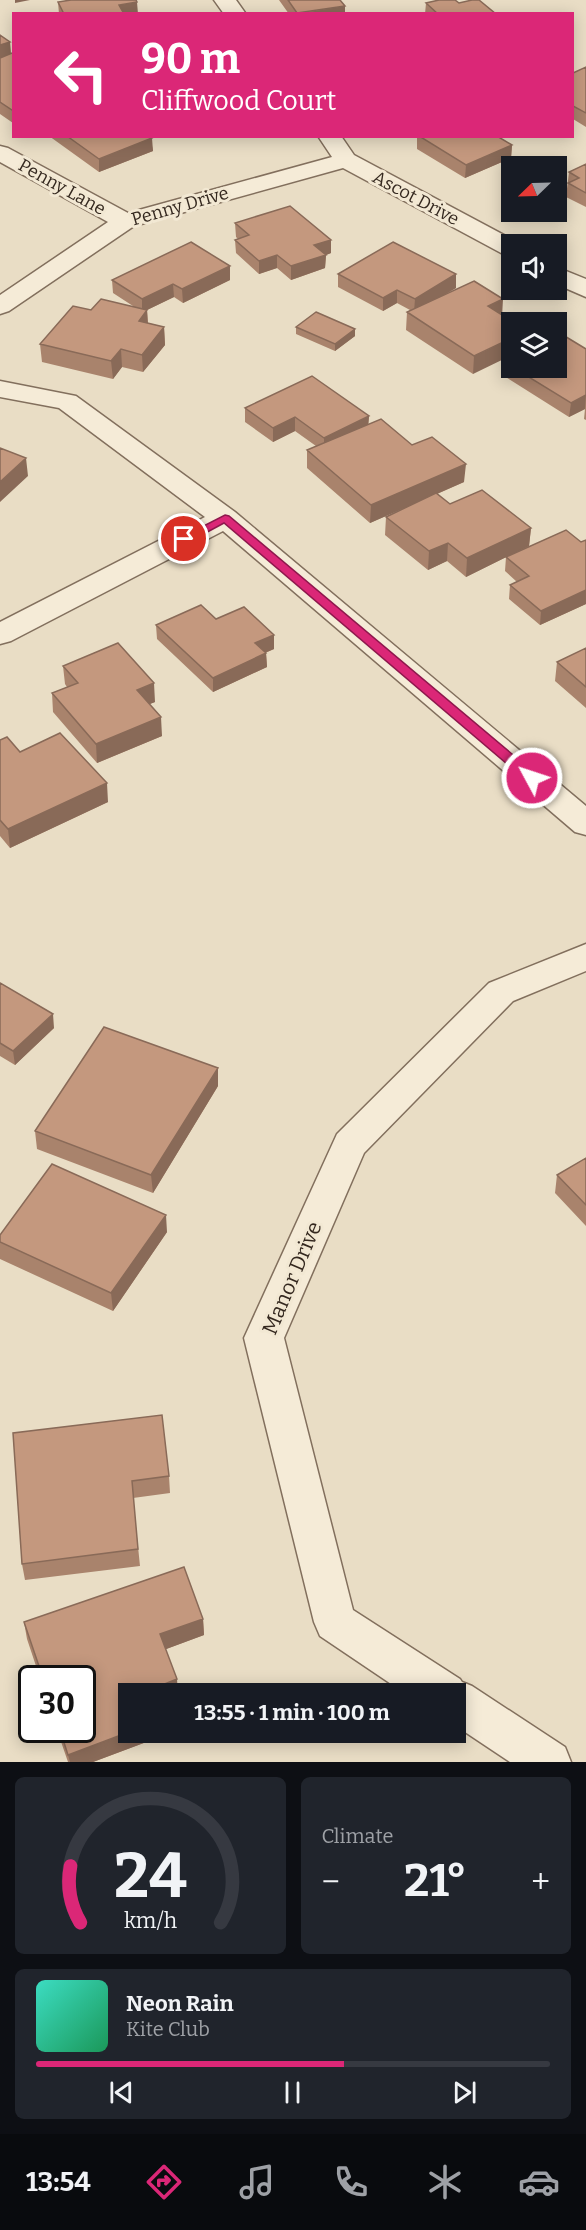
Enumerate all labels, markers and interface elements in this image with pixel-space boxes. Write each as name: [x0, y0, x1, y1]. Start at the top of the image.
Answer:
text: 90 m: [141, 34, 240, 84]
icon: left: [42, 36, 120, 114]
text: Cliffwood Court: [141, 85, 336, 117]
street label: Penny Lane: [14, 154, 110, 220]
north arrow: [501, 156, 567, 222]
map controls: [501, 156, 567, 378]
street label: Ascot Drive: [369, 166, 463, 230]
street label: Penny Drive: [129, 182, 231, 230]
button: sound: [501, 234, 567, 300]
button: layers: [501, 312, 567, 378]
pin: [158, 513, 209, 564]
icon: arrive: [167, 522, 200, 555]
position arrow: [500, 746, 564, 810]
street label: Manor Drive: [256, 1217, 328, 1339]
speed limit sign: 30: [18, 1665, 96, 1743]
text: 13:55 · 1 min · 100 m: [194, 1699, 390, 1726]
text: Climate: [322, 1824, 393, 1848]
text: 24: [114, 1839, 187, 1914]
text: 21°: [404, 1854, 467, 1908]
text: −: [322, 1862, 340, 1902]
text: +: [531, 1862, 550, 1902]
text: km/h: [124, 1908, 177, 1934]
text: Neon Rain: [126, 1990, 234, 2017]
text: Kite Club: [126, 2017, 210, 2041]
icon: previous: [105, 2076, 138, 2109]
icon: pause: [276, 2076, 309, 2109]
icon: next: [448, 2076, 481, 2109]
icon: directions: [143, 2161, 185, 2203]
icon: music: [236, 2161, 278, 2203]
icon: phone: [330, 2161, 372, 2203]
icon: climate: [424, 2161, 466, 2203]
icon: car: [518, 2161, 560, 2203]
text: 13:54: [26, 2166, 91, 2198]

